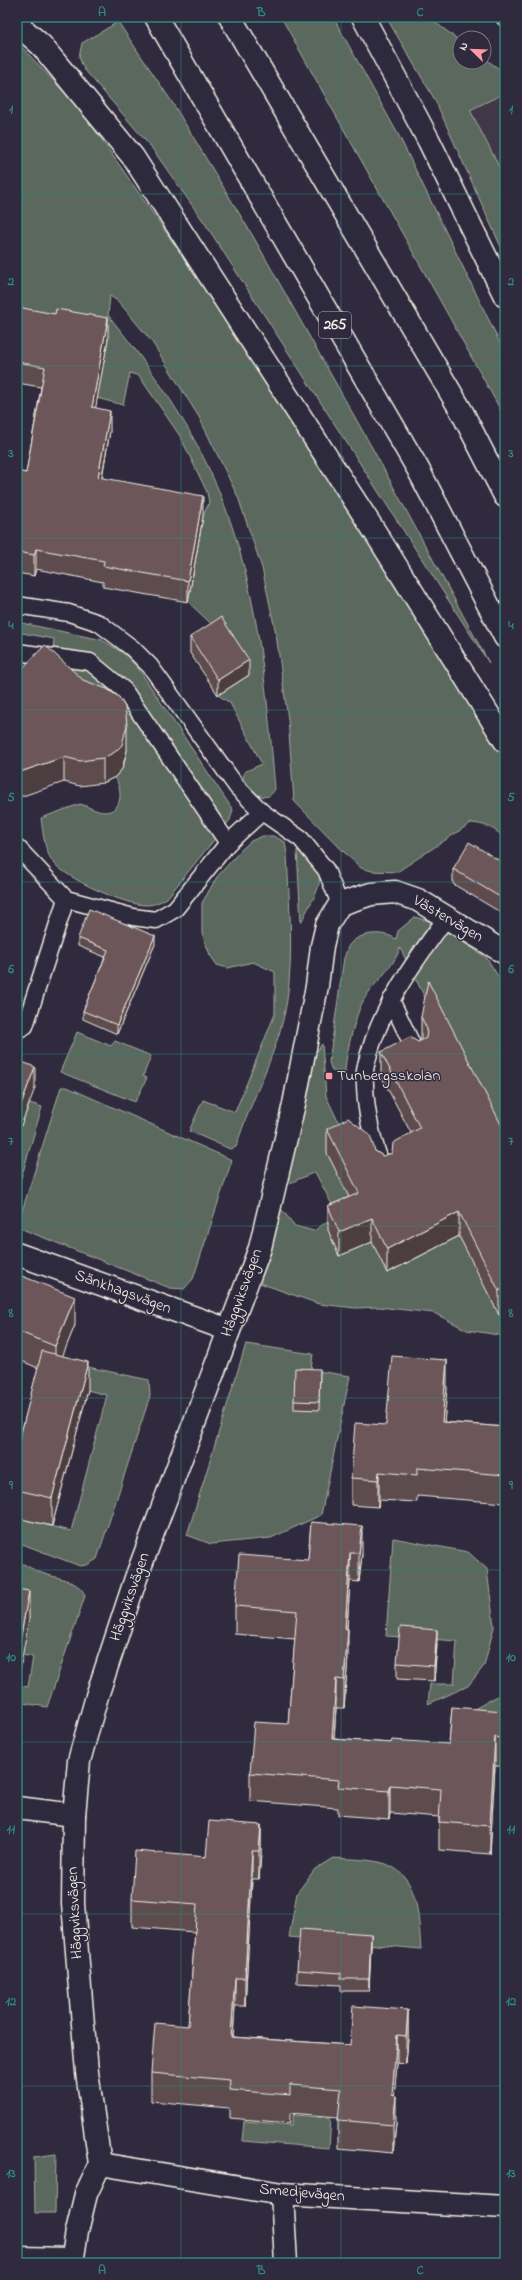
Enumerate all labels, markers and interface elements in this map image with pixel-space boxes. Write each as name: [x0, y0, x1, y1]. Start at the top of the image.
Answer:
text: A: [98, 3, 106, 22]
text: B: [256, 3, 266, 22]
text: C: [416, 3, 424, 22]
north arrow: [452, 30, 492, 70]
text: N: [455, 40, 473, 53]
text: 1: [9, 100, 14, 119]
text: 1: [509, 100, 514, 119]
text: 2: [7, 272, 15, 291]
text: 2: [507, 272, 515, 291]
road number: 265: [319, 312, 351, 338]
text: 3: [7, 444, 14, 463]
text: 3: [507, 444, 514, 463]
text: 4: [7, 616, 14, 635]
text: 4: [507, 616, 514, 635]
text: 5: [7, 788, 15, 807]
text: 5: [507, 788, 515, 807]
street label: Västervägen: [407, 889, 488, 949]
text: 6: [7, 960, 14, 979]
text: 6: [507, 960, 514, 979]
place label: Tunbergsskolan: [337, 1064, 440, 1088]
marker: Tunbergsskolan: [324, 1071, 334, 1081]
text: 7: [8, 1132, 14, 1151]
text: 7: [508, 1132, 514, 1151]
street label: Häggviksvägen: [215, 1245, 269, 1341]
street label: Sänkhagsvägen: [71, 1263, 175, 1321]
text: 8: [8, 1304, 14, 1323]
text: 8: [508, 1304, 514, 1323]
text: 9: [8, 1476, 14, 1495]
text: 9: [508, 1476, 514, 1495]
street label: Häggviksvägen: [104, 1549, 156, 1645]
text: 10: [6, 1648, 16, 1667]
text: 10: [506, 1648, 516, 1667]
text: 11: [7, 1820, 16, 1839]
text: 11: [507, 1820, 516, 1839]
street label: Häggviksvägen: [61, 1866, 89, 1960]
text: 12: [6, 1992, 17, 2011]
text: 12: [506, 1992, 517, 2011]
text: 13: [6, 2164, 16, 2183]
text: 13: [506, 2164, 516, 2183]
street label: Smedjevägen: [258, 2177, 346, 2209]
text: A: [98, 2261, 106, 2280]
text: B: [256, 2261, 266, 2280]
text: C: [416, 2261, 424, 2280]

